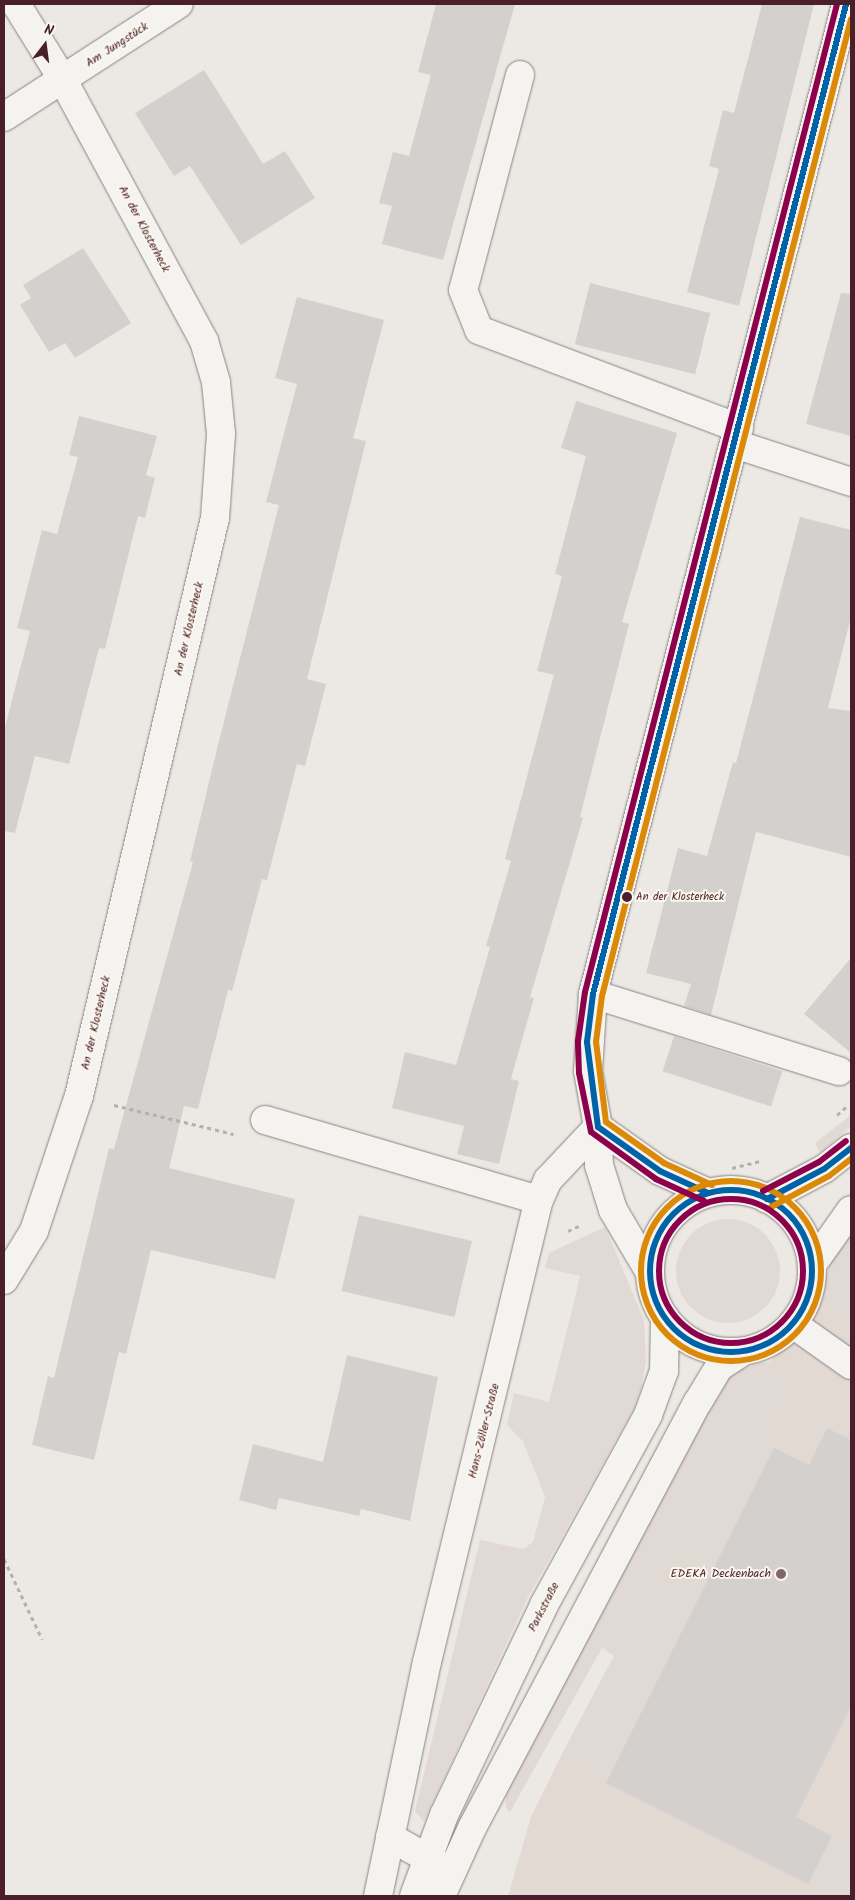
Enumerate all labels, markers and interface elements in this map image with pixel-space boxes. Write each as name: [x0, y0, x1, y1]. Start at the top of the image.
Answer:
text: N: [42, 19, 56, 42]
street label: Am Jungstück: [83, 19, 151, 71]
north arrow: [20, 20, 70, 70]
street label: An der Klosterheck: [115, 183, 173, 275]
street label: An der Klosterheck: [171, 581, 207, 677]
place label: An der Klosterheck: [636, 890, 724, 904]
marker: An der Klosterheck: [622, 892, 632, 902]
street label: An der Klosterheck: [78, 975, 114, 1071]
street label: Hans-Zöller-Straße: [465, 1382, 503, 1480]
place label: EDEKA Deckenbach: [670, 1567, 771, 1581]
marker: EDEKA Deckenbach: [775, 1568, 787, 1580]
street label: Parkstraße: [525, 1580, 563, 1634]

